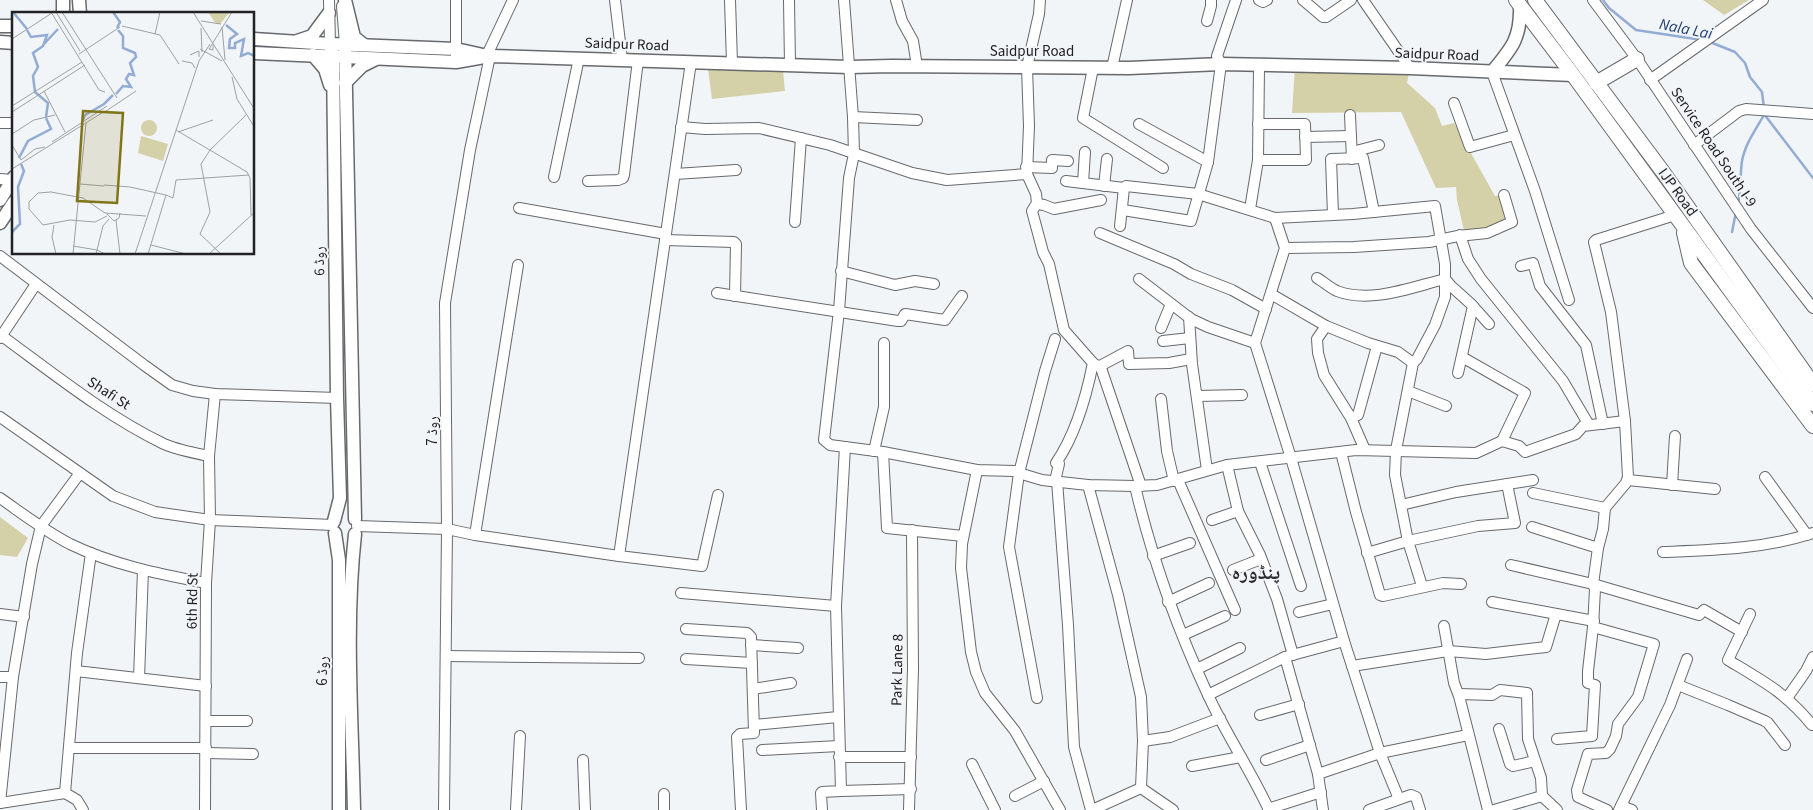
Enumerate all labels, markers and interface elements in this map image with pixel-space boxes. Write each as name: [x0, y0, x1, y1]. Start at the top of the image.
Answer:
inset map: [12, 12, 255, 255]
water label: Nala Lai: [1657, 13, 1715, 45]
street label: Saidpur Road: [584, 33, 670, 56]
street label: Saidpur Road: [990, 41, 1074, 62]
street label: Saidpur Road: [1394, 43, 1480, 66]
street label: Service Road South I-9: [1666, 83, 1762, 211]
street label: IJP Road: [1653, 164, 1702, 221]
street label: روڈ 6: [309, 246, 330, 276]
street label: Shafi St: [83, 372, 134, 415]
street label: روڈ 7: [422, 416, 443, 446]
district label: پنڈورہ: [1232, 559, 1280, 587]
street label: 6th Rd St: [182, 573, 203, 629]
street label: Park Lane 8: [886, 634, 909, 706]
street label: روڈ 6: [312, 656, 333, 686]

